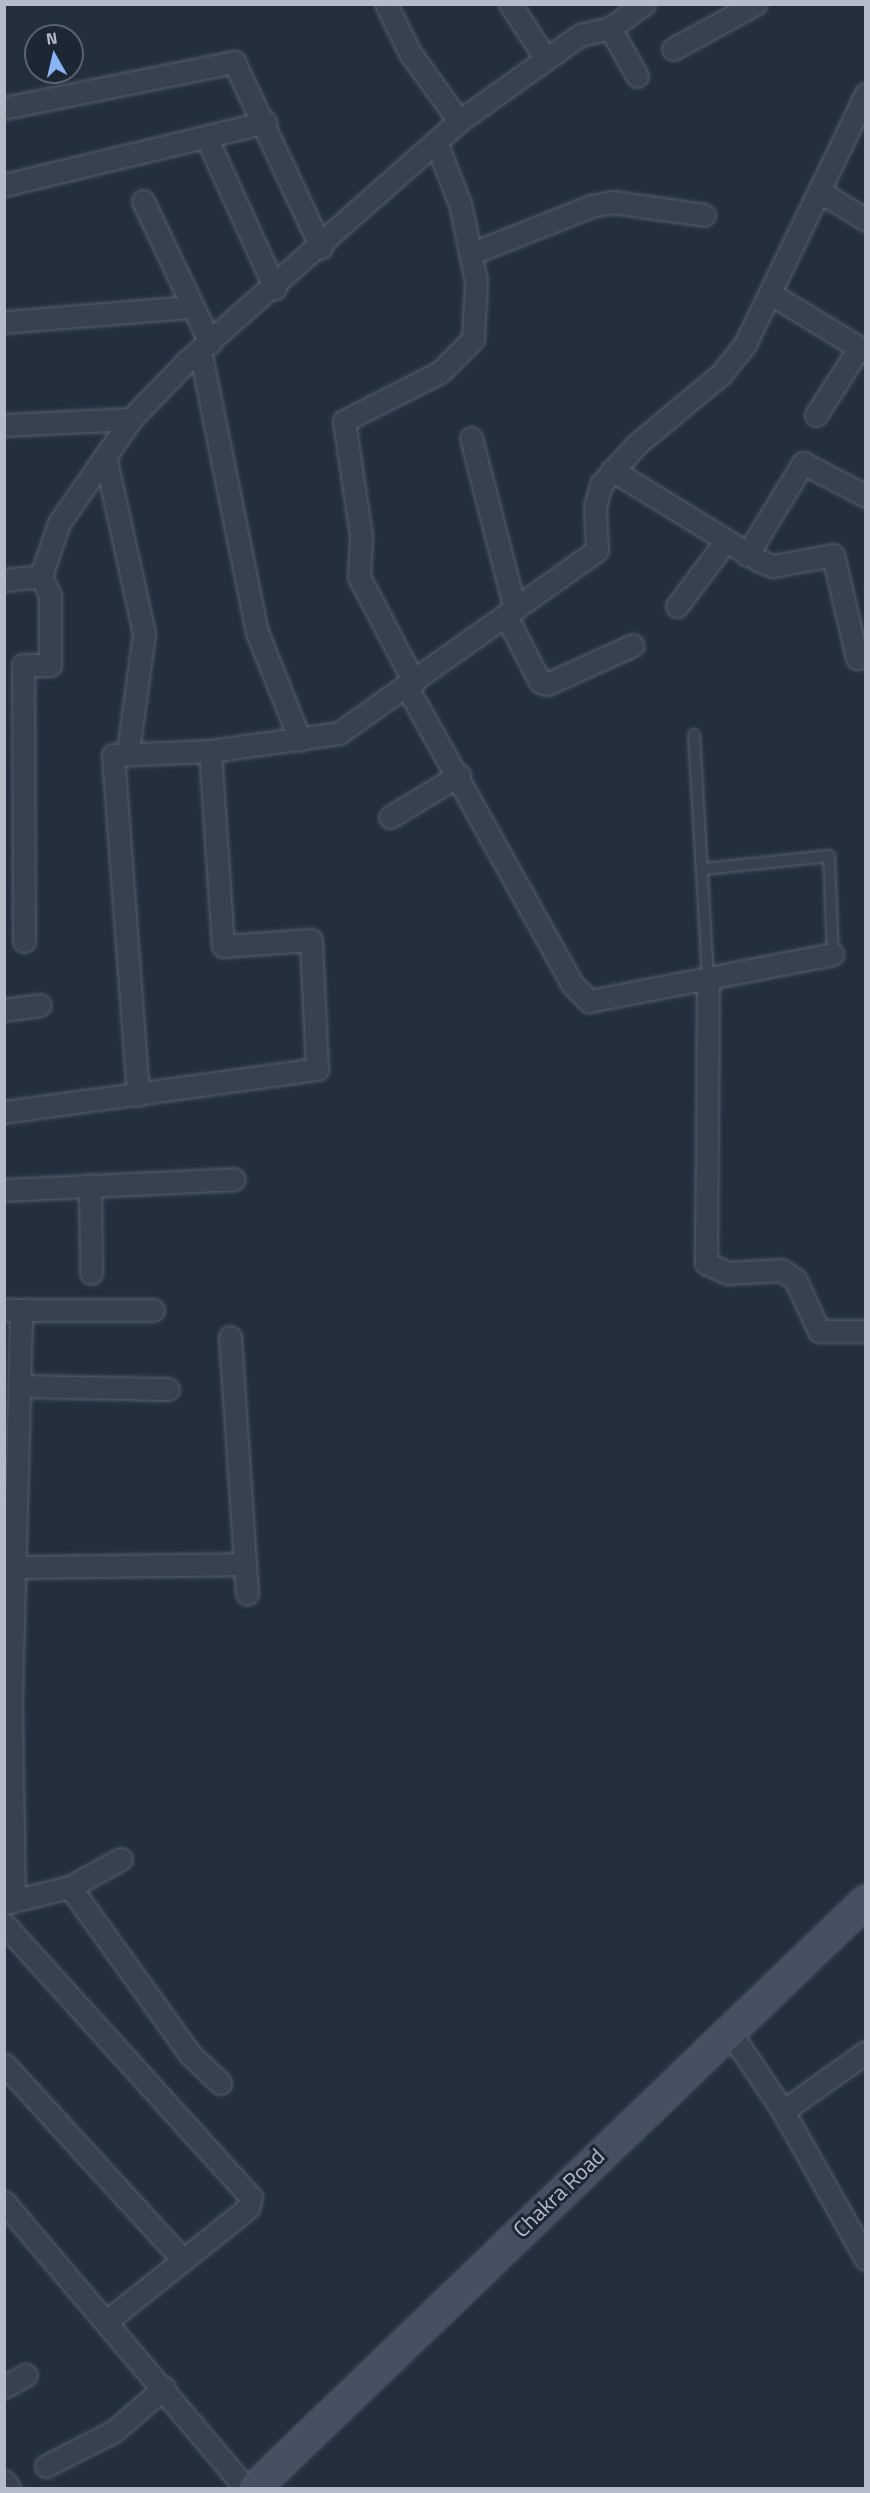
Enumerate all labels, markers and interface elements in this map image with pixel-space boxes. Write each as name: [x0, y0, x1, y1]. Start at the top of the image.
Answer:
north arrow: [24, 24, 84, 84]
text: N: [45, 26, 59, 51]
street label: Chakra Road: [508, 2143, 610, 2243]

